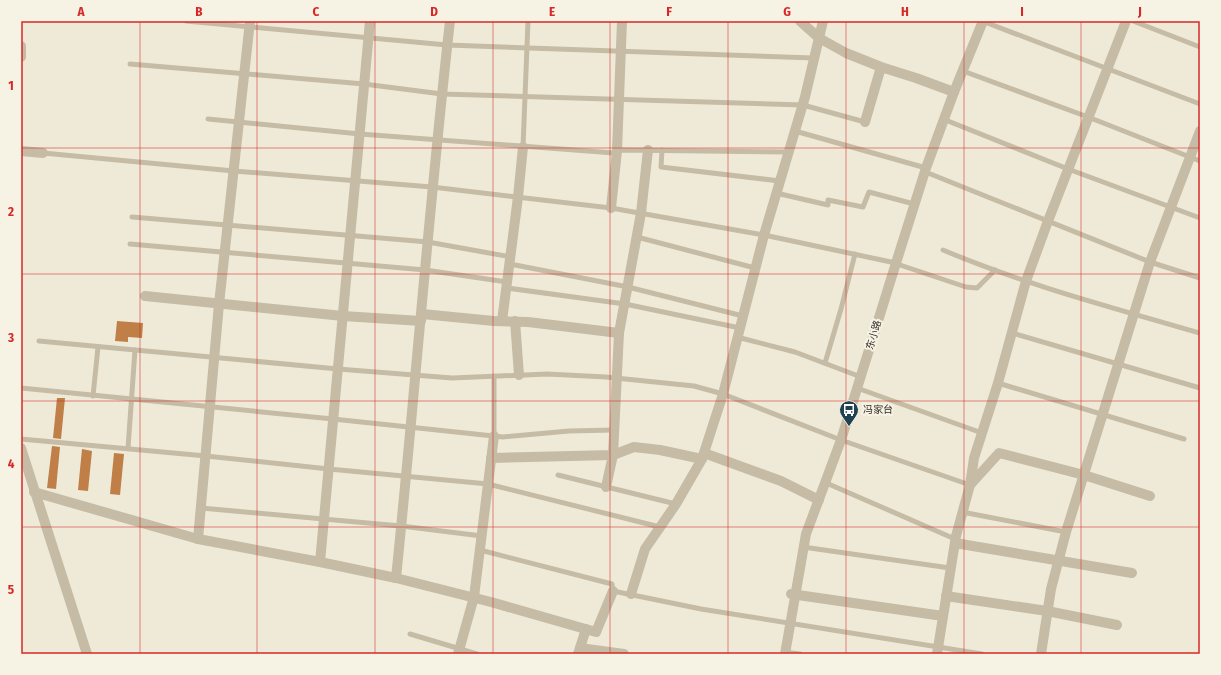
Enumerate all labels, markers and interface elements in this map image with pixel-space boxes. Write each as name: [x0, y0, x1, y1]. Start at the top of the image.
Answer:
text: A: [76, 4, 85, 19]
text: B: [195, 4, 203, 19]
text: C: [313, 4, 320, 19]
text: D: [430, 4, 438, 19]
text: E: [549, 4, 555, 19]
text: F: [666, 4, 672, 19]
text: G: [783, 4, 791, 19]
text: H: [901, 4, 909, 19]
text: I: [1020, 4, 1024, 19]
text: J: [1137, 4, 1142, 19]
text: 1: [8, 78, 14, 93]
text: 2: [7, 204, 14, 219]
street label: 东小路: [864, 319, 884, 351]
text: 3: [7, 330, 14, 345]
bus stop icon: 冯家台: [838, 399, 860, 427]
place label: 冯家台: [863, 404, 893, 416]
text: 4: [8, 456, 15, 471]
text: 5: [8, 582, 14, 597]

